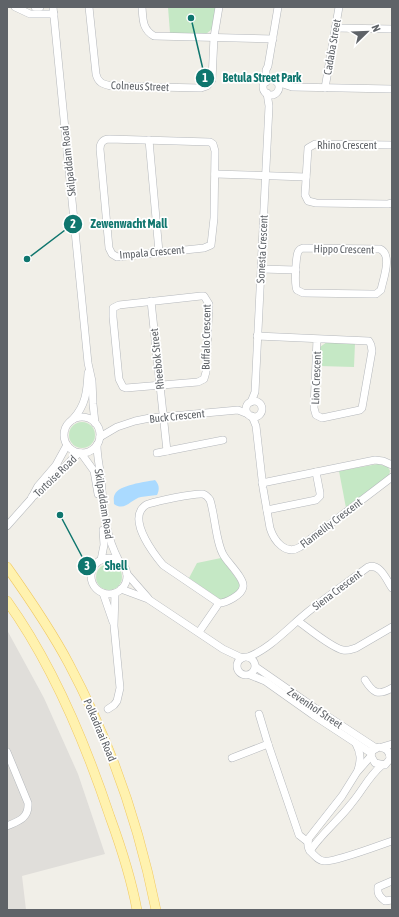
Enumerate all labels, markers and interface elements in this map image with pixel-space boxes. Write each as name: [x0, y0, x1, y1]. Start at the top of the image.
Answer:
north arrow: [347, 12, 387, 52]
street label: Cadaba Street: [321, 18, 343, 76]
text: N: [369, 23, 383, 33]
callout: Betula Street Park: [195, 66, 309, 90]
text: 1: [202, 71, 208, 85]
text: Betula Street Park: [223, 71, 302, 85]
street label: Colneus Street: [111, 79, 169, 93]
street label: Skilpaddam Road: [58, 125, 78, 197]
street label: Rhino Crescent: [317, 139, 377, 151]
callout: Zewenwacht Mall: [63, 212, 176, 236]
street label: Sonesta Crescent: [254, 215, 270, 283]
text: 2: [70, 217, 76, 231]
text: Zewenwacht Mall: [90, 217, 168, 231]
street label: Hippo Crescent: [314, 242, 374, 256]
street label: Impala Crescent: [119, 243, 185, 261]
street label: Buffalo Crescent: [199, 304, 213, 370]
street label: Rheebok Street: [148, 328, 166, 390]
street label: Lion Crescent: [309, 351, 323, 405]
street label: Buck Crescent: [149, 407, 205, 425]
street label: Tortoise Road: [31, 453, 79, 499]
street label: Skilpaddam Road: [93, 468, 115, 540]
street label: Flamelily Crescent: [298, 496, 364, 550]
callout: Shell: [77, 554, 135, 578]
text: 3: [84, 559, 90, 573]
text: Shell: [105, 559, 128, 573]
street label: Siena Crescent: [310, 568, 364, 612]
street label: Zevenhof Street: [285, 685, 345, 731]
street label: Polkadraai Road: [81, 697, 119, 763]

